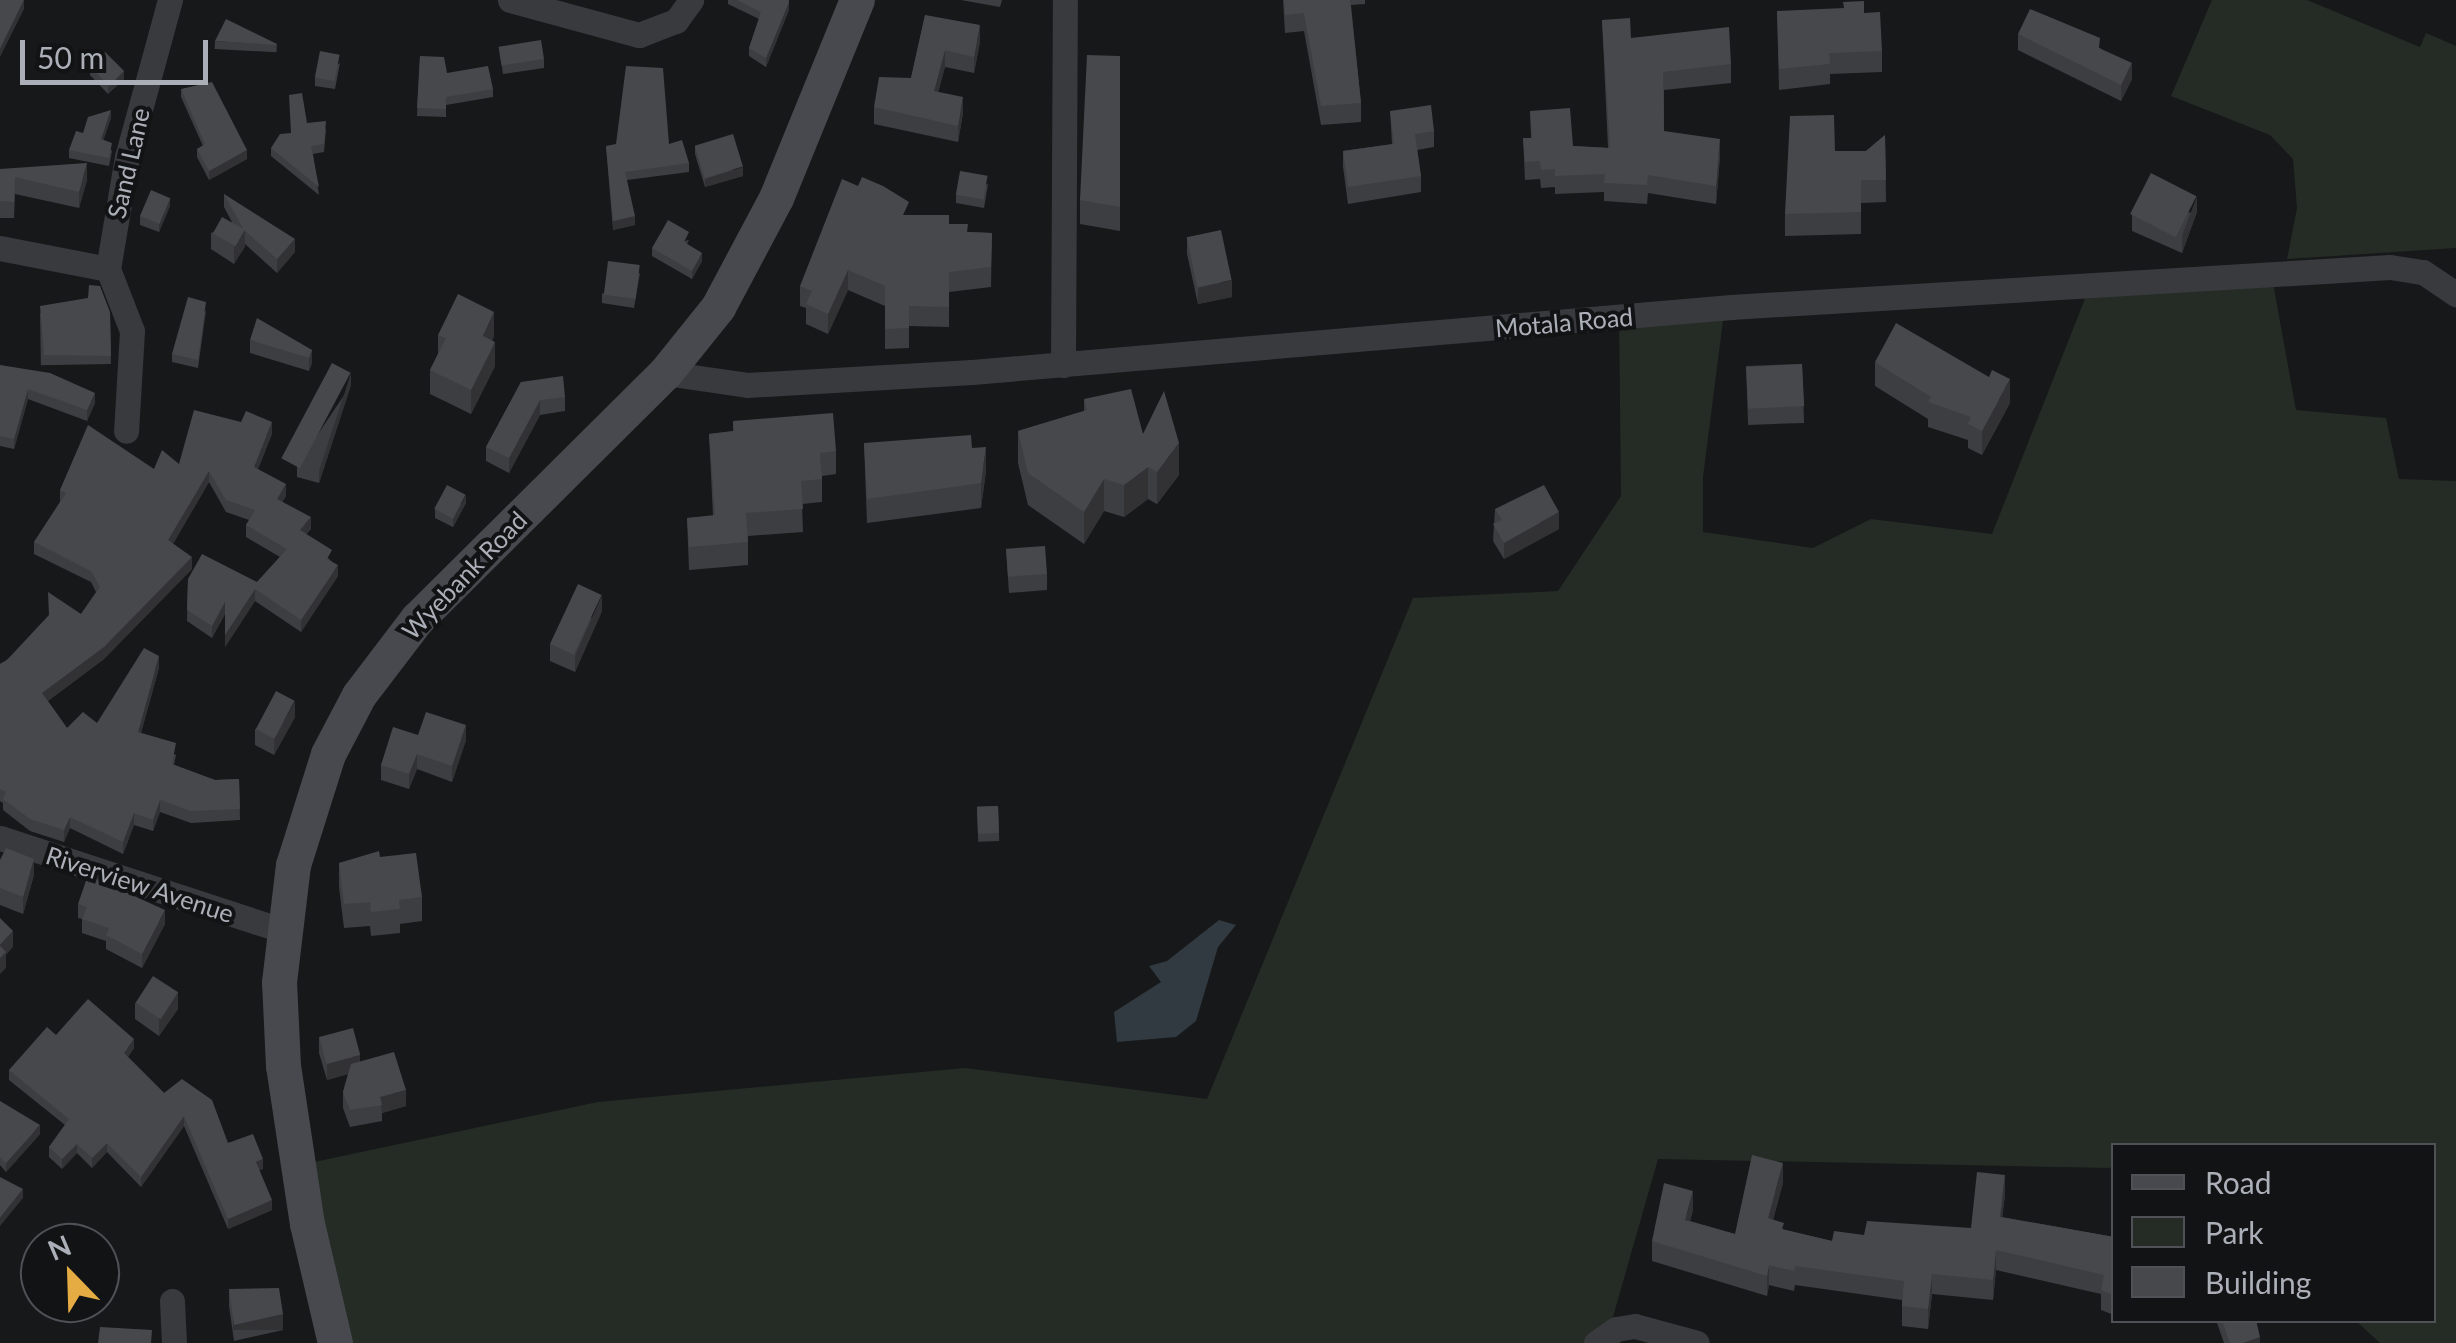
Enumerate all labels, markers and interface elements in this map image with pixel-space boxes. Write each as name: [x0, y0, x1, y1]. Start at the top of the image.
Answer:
scale bar: [25, 20, 212, 82]
text: 50 m: [37, 39, 104, 75]
street label: Sand Lane: [101, 105, 155, 221]
street label: Motala Road: [1494, 301, 1634, 343]
street label: Wyebank Road: [395, 505, 533, 645]
street label: Riverview Avenue: [42, 839, 238, 929]
legend: [2111, 1143, 2436, 1323]
text: Road: [2205, 1164, 2272, 1200]
text: Park: [2205, 1214, 2264, 1250]
north arrow: [20, 1223, 120, 1323]
text: N: [42, 1227, 76, 1267]
text: Building: [2205, 1264, 2311, 1300]

